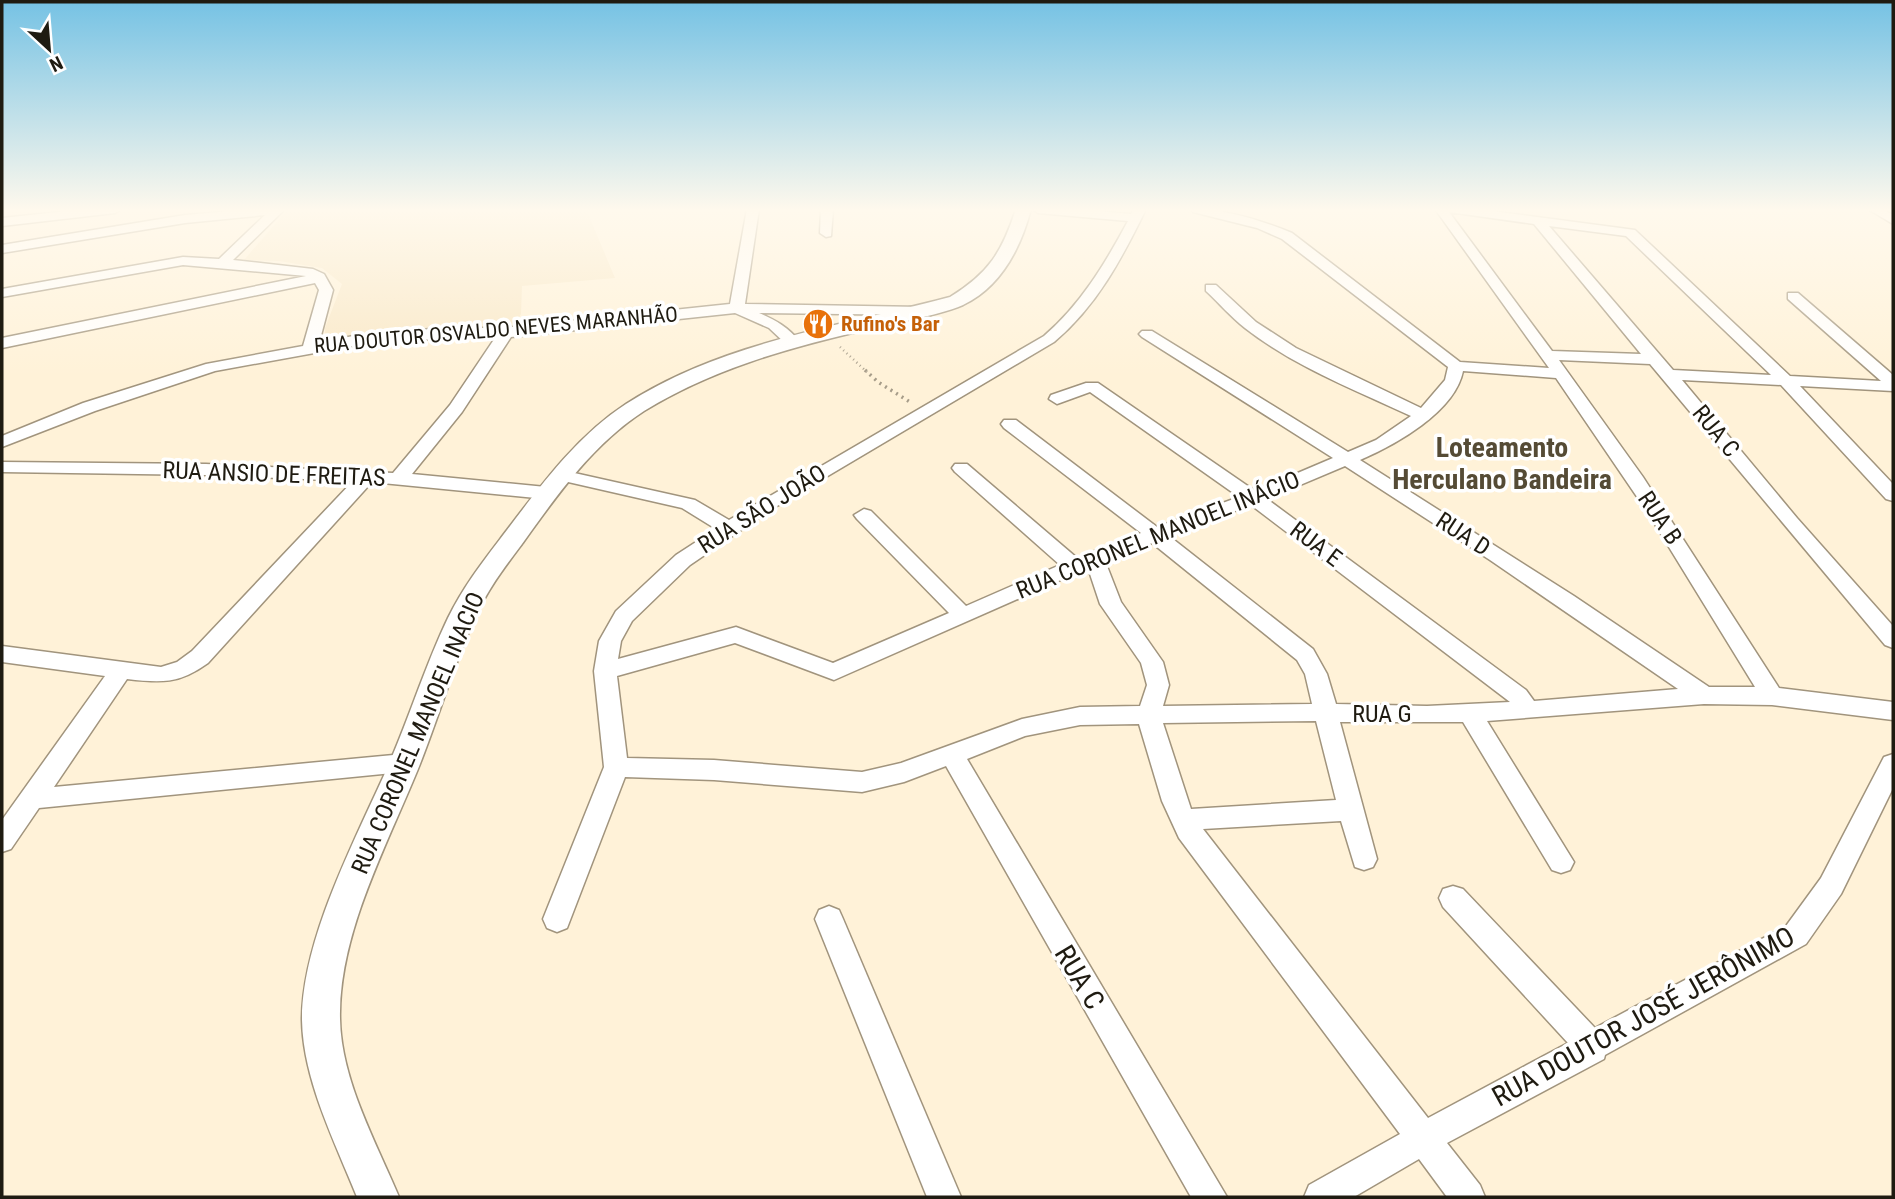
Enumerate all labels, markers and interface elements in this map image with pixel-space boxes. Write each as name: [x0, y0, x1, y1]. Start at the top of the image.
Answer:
north arrow: [14, 14, 84, 84]
text: N: [46, 51, 67, 77]
street label: RUA DOUTOR OSVALDO NEVES MARANHÃO: [313, 302, 679, 358]
restaurant icon: Rufino's Bar: [801, 307, 835, 341]
place label: Rufino's Bar: [841, 312, 940, 336]
street label: RUA C: [1687, 399, 1745, 463]
district label: Loteamento Herculano Bandeira: [1392, 431, 1612, 496]
street label: RUA ANSIO DE FREITAS: [162, 456, 386, 492]
street label: RUA SÃO JOÃO: [693, 459, 831, 559]
street label: RUA CORONEL MANOEL INÁCIO: [1012, 465, 1304, 605]
street label: RUA B: [1632, 486, 1688, 550]
street label: RUA D: [1431, 506, 1495, 562]
street label: RUA E: [1285, 516, 1347, 572]
street label: RUA CORONEL MANOEL INACIO: [346, 588, 490, 878]
street label: RUA G: [1352, 700, 1412, 728]
street label: RUA DOUTOR JOSÉ JERÔNIMO: [1486, 919, 1800, 1113]
street label: RUA C: [1048, 939, 1111, 1015]

